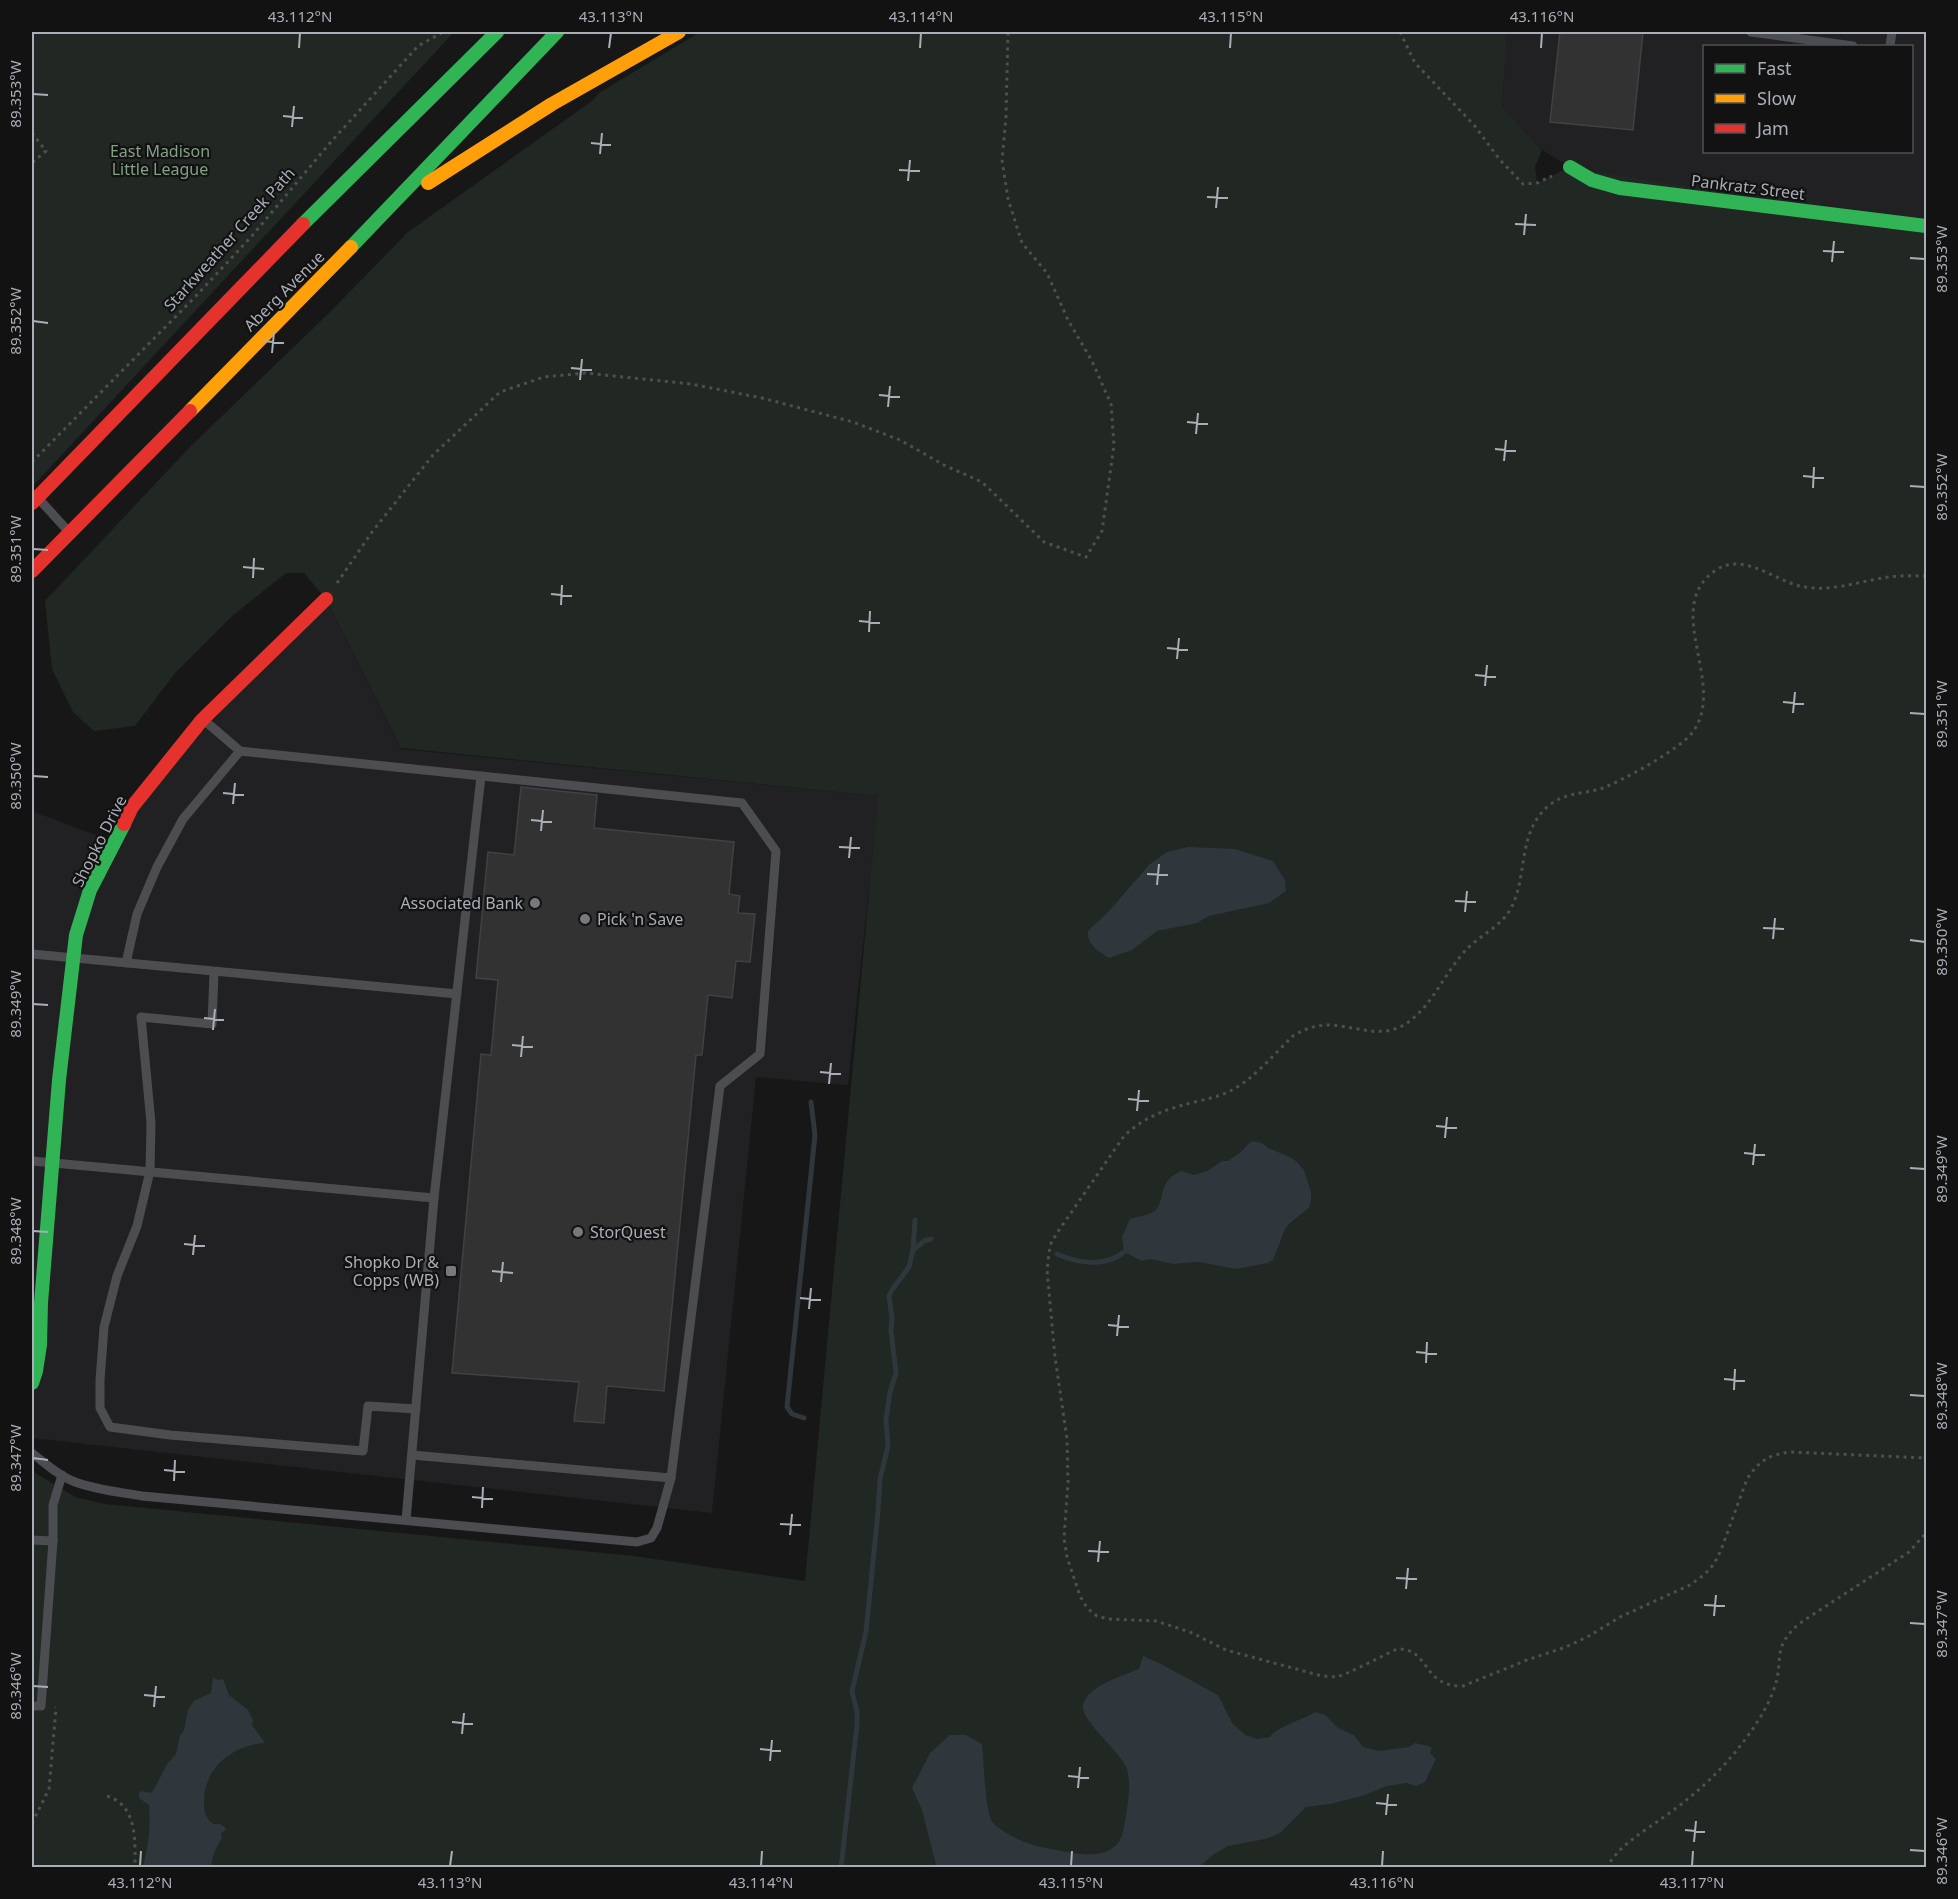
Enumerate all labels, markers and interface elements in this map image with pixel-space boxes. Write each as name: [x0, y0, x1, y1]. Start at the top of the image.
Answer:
text: 43.112°N: [268, 6, 332, 26]
text: 43.113°N: [579, 6, 643, 26]
text: 43.114°N: [889, 6, 953, 26]
text: 43.115°N: [1199, 6, 1263, 26]
text: 43.116°N: [1510, 6, 1574, 26]
legend: [1703, 45, 1913, 153]
text: Fast: [1757, 56, 1792, 80]
text: 89.353°W: [5, 60, 25, 128]
text: Slow: [1757, 86, 1796, 110]
text: Jam: [1755, 116, 1789, 140]
park label: East Madison Little League: [110, 140, 210, 180]
street label: Starkweather Creek Path: [159, 162, 299, 316]
street label: Pankratz Street: [1690, 169, 1806, 205]
text: 89.353°W: [1931, 225, 1951, 293]
street label: Aberg Avenue: [239, 246, 329, 336]
text: 89.352°W: [5, 287, 25, 355]
text: 89.352°W: [1931, 453, 1951, 521]
text: 89.351°W: [5, 515, 25, 583]
text: 89.351°W: [1931, 680, 1951, 748]
text: 89.350°W: [5, 742, 25, 810]
street label: Shopko Drive: [66, 791, 132, 891]
place label: Associated Bank: [400, 892, 523, 914]
marker: Associated Bank: [528, 896, 542, 910]
place label: Pick 'n Save: [597, 908, 683, 930]
text: 89.350°W: [1931, 908, 1951, 976]
marker: Pick 'n Save: [578, 912, 592, 926]
text: 89.349°W: [5, 970, 25, 1038]
text: 89.349°W: [1931, 1135, 1951, 1203]
text: 89.348°W: [5, 1197, 25, 1265]
place label: StorQuest: [590, 1221, 666, 1243]
marker: StorQuest: [571, 1225, 585, 1239]
place label: Shopko Dr & Copps (WB): [344, 1251, 439, 1291]
marker: Shopko Dr & Copps (WB): [444, 1264, 458, 1278]
text: 89.348°W: [1931, 1362, 1951, 1430]
text: 89.347°W: [5, 1424, 25, 1492]
text: 89.347°W: [1931, 1590, 1951, 1658]
text: 89.346°W: [5, 1652, 25, 1720]
text: 89.346°W: [1931, 1817, 1951, 1885]
text: 43.112°N: [108, 1872, 172, 1892]
text: 43.113°N: [418, 1872, 482, 1892]
text: 43.114°N: [729, 1872, 793, 1892]
text: 43.115°N: [1039, 1872, 1103, 1892]
text: 43.116°N: [1350, 1872, 1414, 1892]
text: 43.117°N: [1660, 1872, 1724, 1892]

